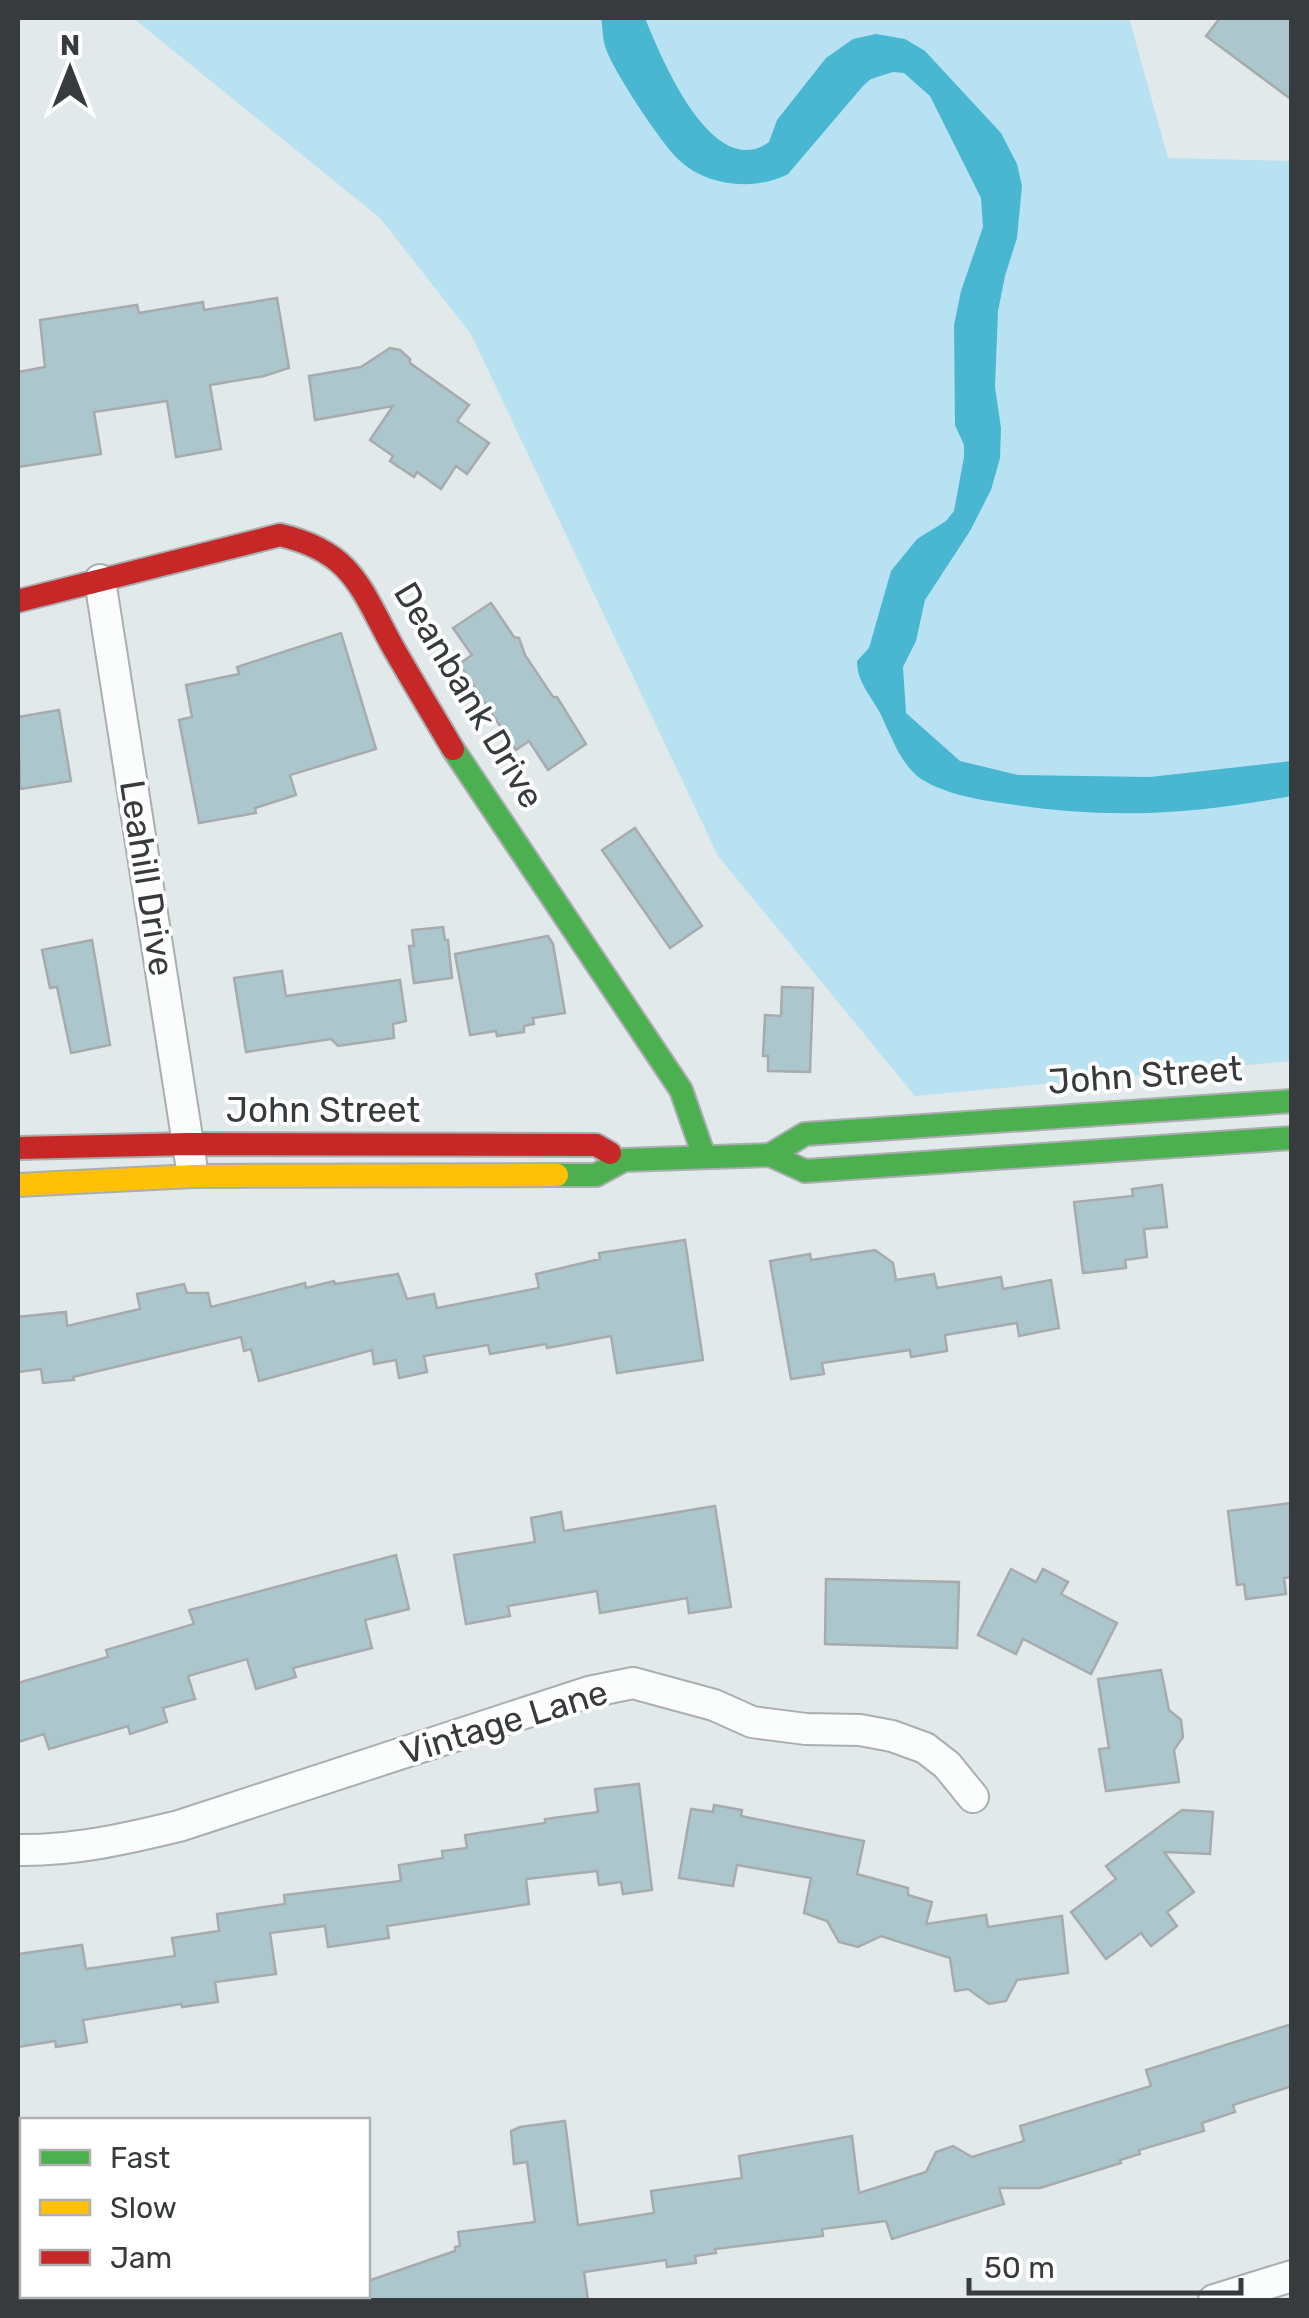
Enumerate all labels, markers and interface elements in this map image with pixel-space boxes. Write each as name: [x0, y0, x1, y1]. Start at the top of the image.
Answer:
north arrow: [20, 20, 120, 120]
text: N: [60, 29, 80, 62]
street label: Deanbank Drive: [385, 574, 553, 816]
street label: Leahill Drive: [111, 777, 183, 979]
street label: John Street: [1046, 1047, 1244, 1103]
street label: John Street: [226, 1089, 420, 1131]
street label: Vintage Lane: [395, 1671, 613, 1773]
legend: [20, 2118, 370, 2298]
text: Fast: [110, 2140, 170, 2176]
text: Slow: [110, 2190, 177, 2226]
scale bar: [969, 2233, 1242, 2295]
text: Jam: [110, 2240, 172, 2276]
text: 50 m: [984, 2250, 1055, 2286]

